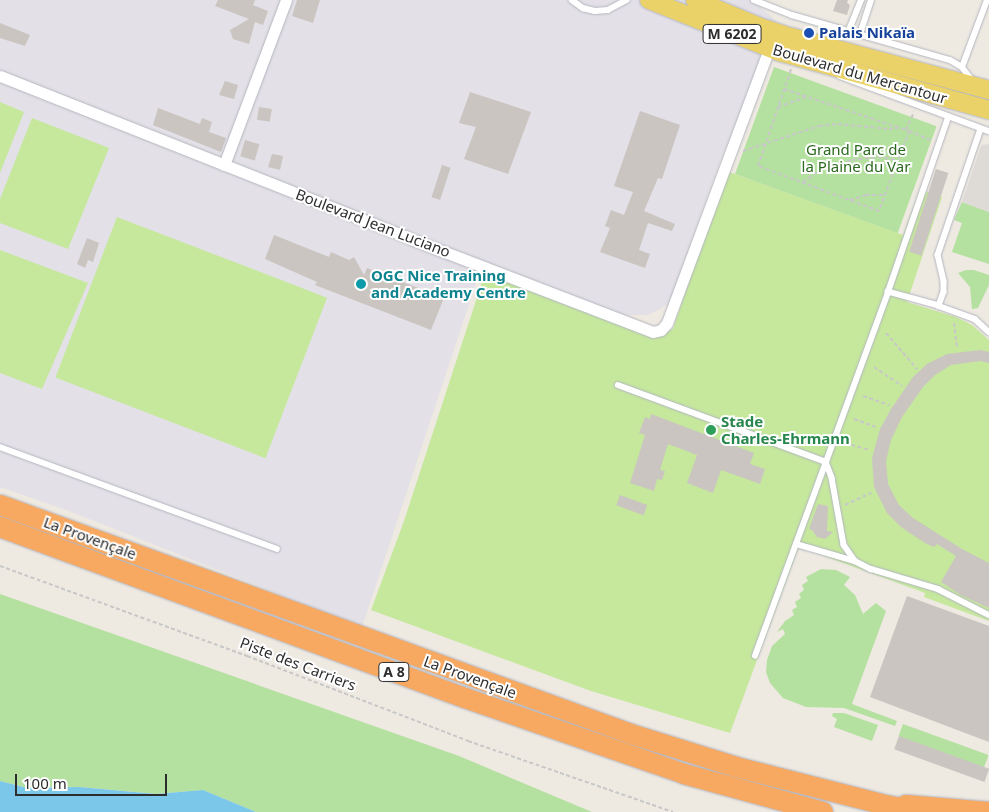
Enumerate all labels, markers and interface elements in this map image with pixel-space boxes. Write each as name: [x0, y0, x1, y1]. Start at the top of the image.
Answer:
road number: M 6202: [702, 22, 762, 46]
place label: Palais Nikaïa: [819, 24, 915, 42]
marker: Palais Nikaïa: [803, 27, 815, 39]
street label: Boulevard du Mercantour: [771, 40, 949, 108]
park label: Grand Parc de la Plaine du Var: [802, 140, 910, 175]
street label: Boulevard Jean Luciano: [293, 185, 453, 261]
place label: OGC Nice Training and Academy Centre: [371, 266, 526, 301]
marker: OGC Nice Training and Academy Centre: [355, 278, 367, 290]
place label: Stade Charles-Ehrmann: [721, 412, 850, 447]
marker: Stade Charles-Ehrmann: [705, 424, 717, 436]
street label: La Provençale: [41, 513, 139, 563]
street label: Piste des Carriers: [238, 634, 358, 694]
street label: La Provençale: [421, 652, 519, 702]
road number: A 8: [378, 660, 410, 684]
scale bar: [18, 764, 170, 796]
text: 100 m: [23, 773, 67, 793]

